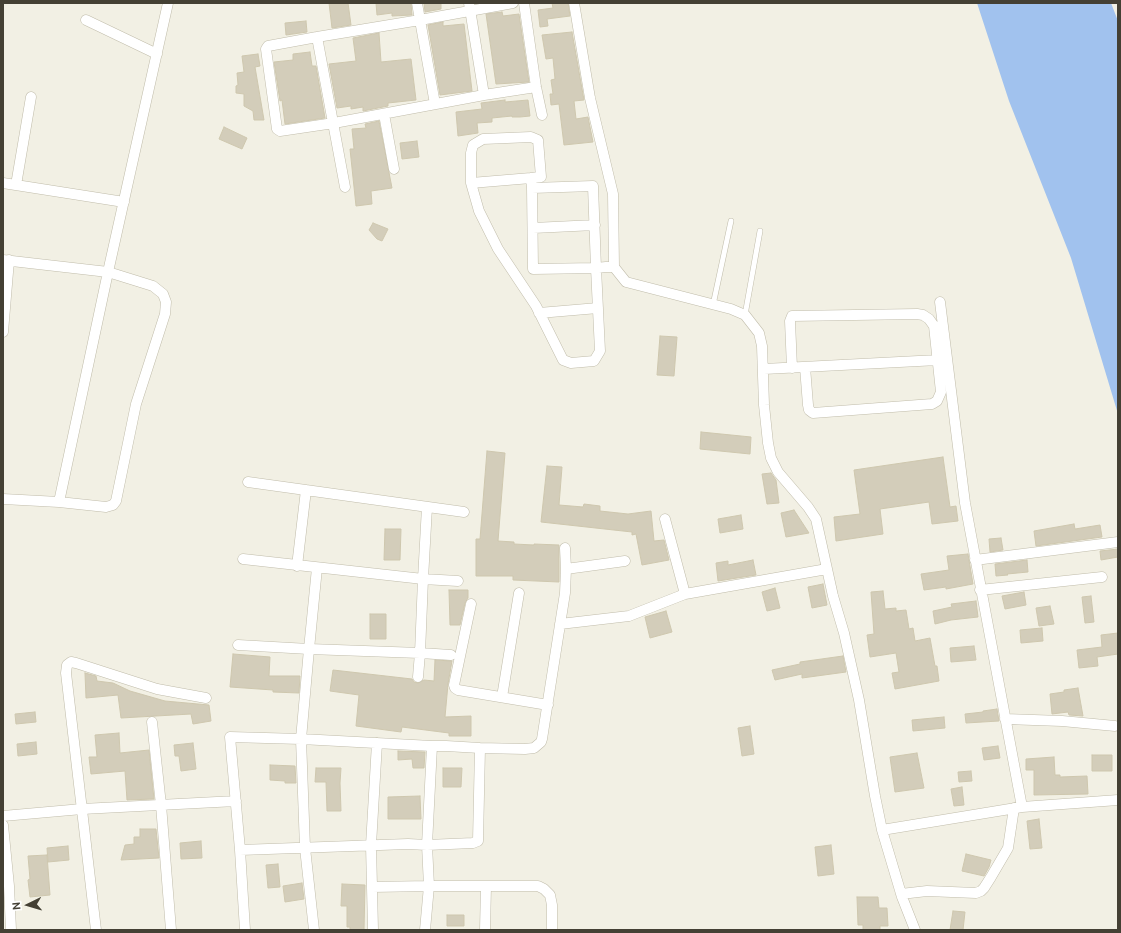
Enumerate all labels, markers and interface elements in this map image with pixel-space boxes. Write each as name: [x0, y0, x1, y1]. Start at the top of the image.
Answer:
north arrow: [8, 885, 48, 925]
text: N: [10, 901, 22, 911]

